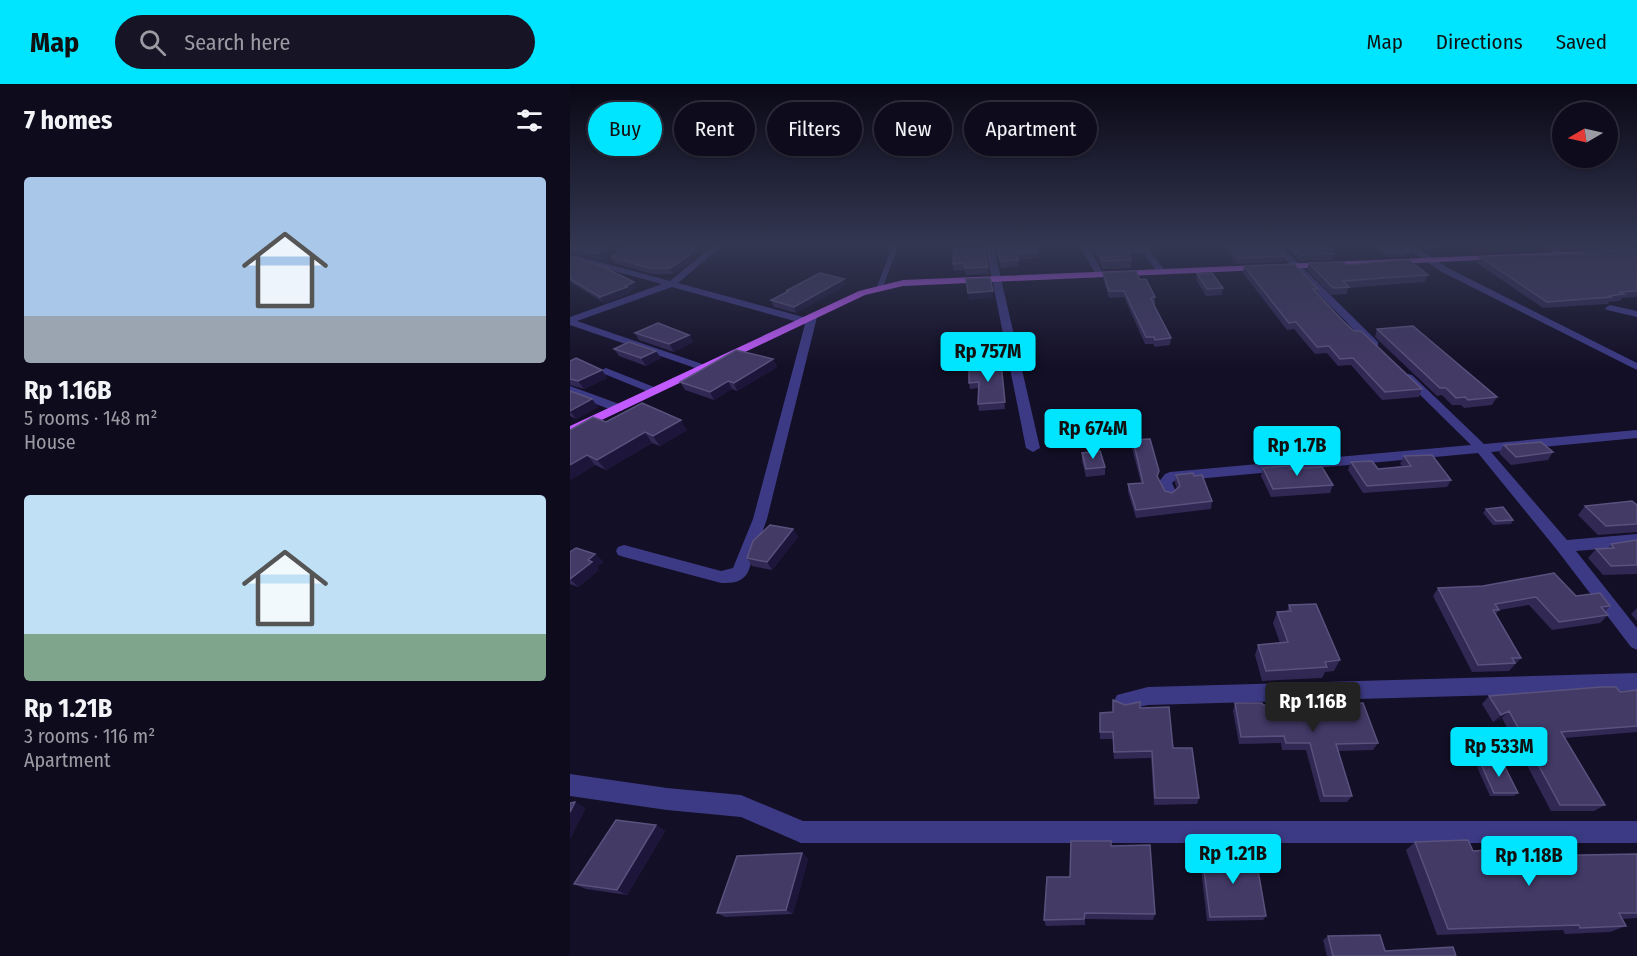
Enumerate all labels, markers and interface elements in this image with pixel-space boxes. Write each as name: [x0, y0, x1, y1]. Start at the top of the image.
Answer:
search box: [115, 15, 535, 69]
text: Map: [30, 26, 79, 59]
icon: search: [136, 26, 169, 59]
text: Search here: [184, 29, 290, 56]
text: Map: [1366, 29, 1403, 55]
text: Directions: [1436, 29, 1523, 55]
text: Saved: [1556, 29, 1607, 55]
chip: Buy: [588, 102, 662, 156]
chip: Rent: [674, 102, 755, 156]
chip: Filters: [767, 102, 862, 156]
chip: New: [874, 102, 952, 156]
chip: Apartment: [964, 102, 1097, 156]
north arrow: [1552, 102, 1618, 168]
map controls: [1552, 102, 1618, 168]
icon: filters: [513, 104, 546, 137]
text: 7 homes: [24, 105, 112, 136]
icon: home: [231, 216, 339, 324]
pin: Rp 757M: [933, 332, 1043, 383]
text: Rp 757M: [955, 339, 1021, 363]
text: Rp 1.16B: [24, 375, 112, 406]
text: 5 rooms · 148 m²: [24, 406, 158, 430]
pin: Rp 674M: [1038, 409, 1148, 460]
text: Rp 674M: [1059, 416, 1127, 440]
pin: Rp 1.7B: [1242, 426, 1352, 477]
text: House: [24, 430, 76, 454]
text: Rp 1.7B: [1268, 433, 1327, 457]
icon: home: [231, 534, 339, 642]
pin: Rp 1.16B: [1251, 682, 1375, 733]
text: Rp 1.16B: [1279, 689, 1347, 713]
text: Rp 1.21B: [24, 693, 112, 724]
text: 3 rooms · 116 m²: [24, 724, 155, 748]
pin: Rp 533M: [1444, 727, 1554, 778]
text: Rp 533M: [1464, 734, 1534, 758]
text: Apartment: [24, 748, 111, 772]
pin: Rp 1.21B: [1171, 834, 1295, 885]
pin: Rp 1.18B: [1467, 836, 1591, 887]
text: Rp 1.21B: [1199, 841, 1267, 865]
text: Rp 1.18B: [1495, 843, 1563, 867]

